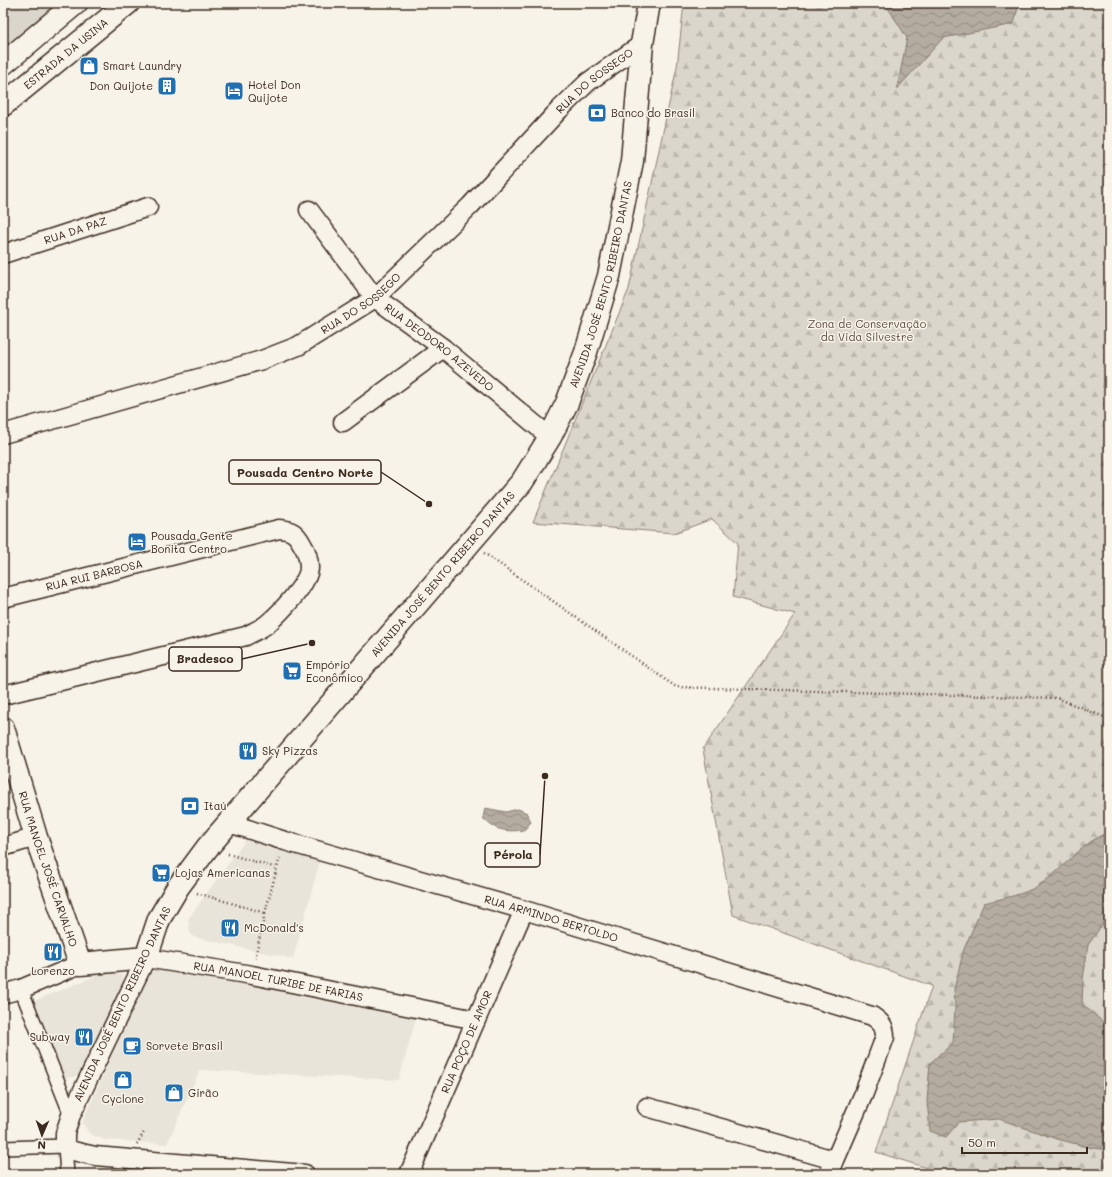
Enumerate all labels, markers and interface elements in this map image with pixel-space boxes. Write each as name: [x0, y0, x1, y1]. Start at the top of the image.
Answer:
street label: ESTRADA DA USINA: [20, 14, 111, 92]
street label: RUA DO SOSSEGO: [552, 44, 636, 116]
shop icon: Smart Laundry: [78, 55, 100, 77]
place label: Smart Laundry: [103, 58, 182, 73]
building icon: Don Quijote: [156, 75, 178, 97]
place label: Hotel Don Quijote: [248, 77, 300, 105]
place label: Don Quijote: [89, 78, 153, 93]
hotel icon: Hotel Don Quijote: [223, 80, 245, 102]
bank icon: Banco do Brasil: [586, 102, 608, 124]
place label: Banco do Brasil: [611, 105, 695, 120]
street label: AVENIDA JOSÉ BENTO RIBEIRO DANTAS: [565, 180, 635, 390]
street label: RUA DA PAZ: [42, 213, 109, 247]
street label: RUA DO SOSSEGO: [318, 269, 404, 337]
street label: RUA DEODORO AZEVEDO: [382, 300, 498, 394]
park label: Zona de Conservação da Vida Silvestre: [808, 316, 927, 344]
callout: Pousada Centro Norte: [229, 460, 381, 484]
text: Pousada Centro Norte: [237, 464, 373, 480]
street label: AVENIDA JOSÉ BENTO RIBEIRO DANTAS: [367, 488, 518, 660]
place label: Pousada Gente Bonita Centro: [151, 528, 233, 556]
hotel icon: Pousada Gente Bonita Centro: [126, 531, 148, 553]
street label: RUA RUI BARBOSA: [44, 555, 144, 594]
callout: Bradesco: [169, 647, 242, 671]
text: Bradesco: [177, 650, 233, 666]
place label: Empório Econômico: [306, 657, 364, 685]
supermarket icon: Empório Econômico: [281, 660, 303, 682]
restaurant icon: Sky Pizzas: [237, 740, 259, 762]
place label: Sky Pizzas: [262, 743, 318, 758]
street label: RUA MANOEL JOSÉ CARVALHO: [16, 789, 82, 949]
bank icon: Itaú: [179, 795, 201, 817]
place label: Itaú: [204, 798, 227, 813]
callout: Pérola: [485, 843, 540, 867]
text: Pérola: [493, 846, 533, 862]
supermarket icon: Lojas Americanas: [150, 862, 172, 884]
place label: Lojas Americanas: [175, 865, 270, 880]
street label: RUA ARMINDO BERTOLDO: [483, 891, 620, 945]
street label: AVENIDA JOSÉ BENTO RIBEIRO DANTAS: [70, 904, 173, 1104]
restaurant icon: McDonald's: [219, 917, 241, 939]
place label: McDonald's: [244, 920, 304, 935]
restaurant icon: Lorenzo: [42, 941, 64, 963]
street label: RUA MANOEL TURIBE DE FARIAS: [192, 958, 364, 1004]
place label: Lorenzo: [31, 963, 75, 978]
street label: RUA POÇO DE AMOR: [437, 988, 495, 1096]
restaurant icon: Subway: [73, 1026, 95, 1048]
place label: Subway: [30, 1029, 70, 1044]
cafe icon: Sorvete Brasil: [121, 1035, 143, 1057]
place label: Sorvete Brasil: [146, 1038, 223, 1053]
shop icon: Cyclone: [112, 1069, 134, 1091]
shop icon: Girão: [163, 1082, 185, 1104]
place label: Girão: [188, 1085, 219, 1100]
place label: Cyclone: [102, 1091, 144, 1106]
north arrow: [22, 1115, 62, 1155]
scale bar: [962, 1129, 1087, 1155]
text: 50 m: [968, 1134, 996, 1150]
text: N: [37, 1138, 46, 1153]

